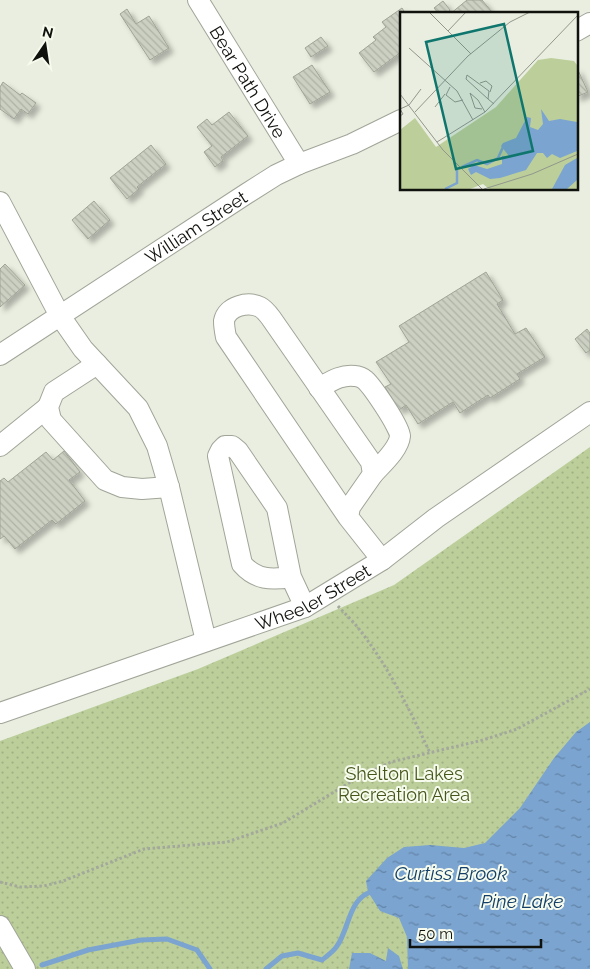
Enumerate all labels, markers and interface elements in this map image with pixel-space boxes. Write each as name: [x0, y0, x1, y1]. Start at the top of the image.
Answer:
inset map: [400, 12, 578, 190]
north arrow: [20, 20, 70, 70]
street label: Bear Path Drive: [206, 22, 291, 142]
text: N: [41, 23, 55, 41]
street label: William Street: [141, 186, 251, 268]
street label: Wheeler Street: [252, 559, 374, 634]
park label: Shelton Lakes Recreation Area: [338, 763, 470, 805]
water label: Curtiss Brook: [395, 862, 507, 884]
water label: Pine Lake: [481, 890, 563, 912]
scale bar: [410, 916, 541, 948]
text: 50 m: [418, 925, 453, 943]

